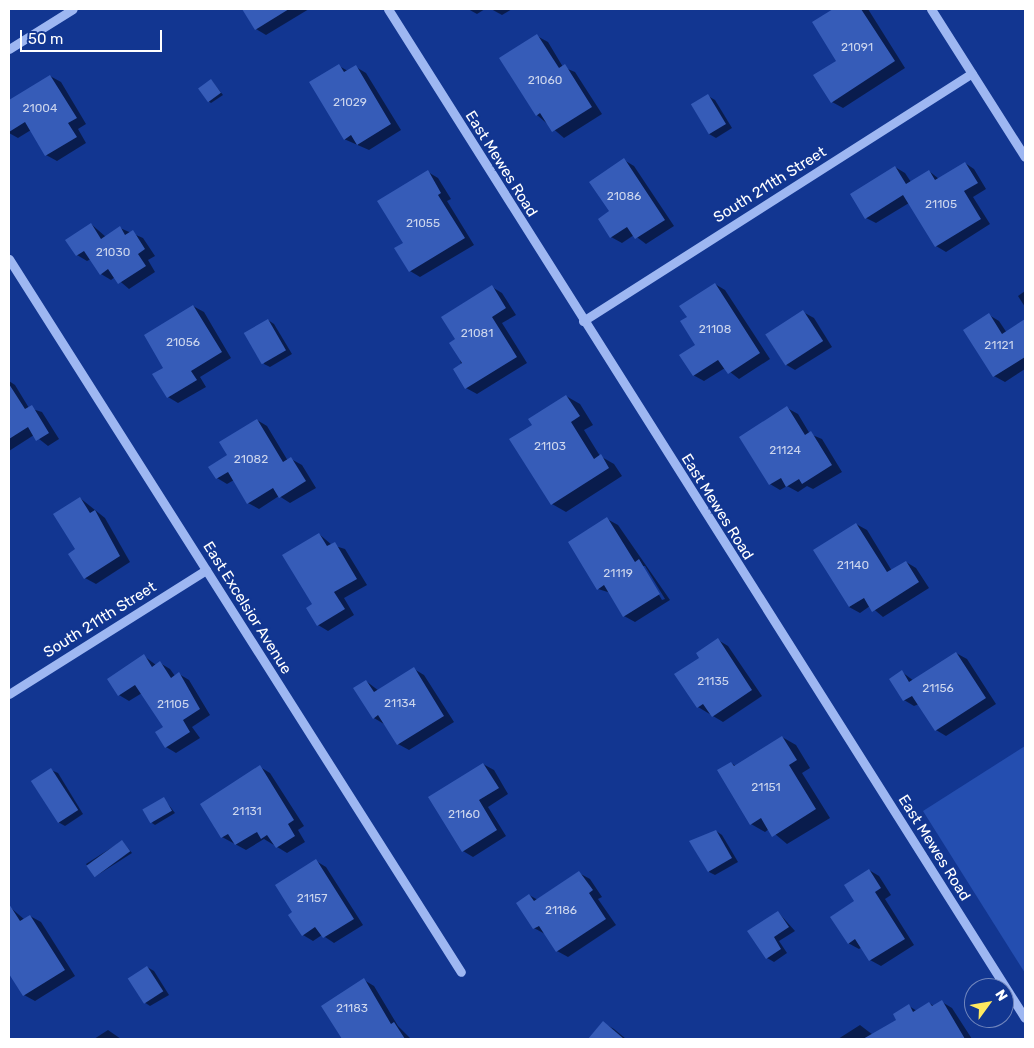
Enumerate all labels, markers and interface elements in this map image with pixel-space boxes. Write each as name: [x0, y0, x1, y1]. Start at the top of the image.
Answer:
scale bar: [22, 20, 165, 52]
text: 50 m: [28, 30, 63, 48]
house number: 21091: [841, 41, 873, 55]
house number: 21060: [528, 74, 562, 88]
house number: 21029: [333, 96, 367, 110]
house number: 21004: [23, 102, 57, 116]
street label: East Mewes Road: [461, 108, 541, 220]
street label: South 211th Street: [710, 143, 830, 227]
house number: 21086: [607, 190, 641, 204]
house number: 21105: [925, 198, 957, 212]
house number: 21055: [406, 217, 440, 231]
house number: 21030: [96, 246, 130, 260]
house number: 21108: [699, 323, 731, 337]
house number: 21081: [461, 327, 493, 341]
house number: 21056: [166, 336, 200, 350]
house number: 21121: [984, 339, 1014, 353]
house number: 21103: [534, 440, 566, 454]
house number: 21124: [769, 444, 801, 458]
street label: East Mewes Road: [677, 451, 757, 563]
house number: 21082: [234, 453, 268, 467]
street label: East Excelsior Avenue: [199, 538, 295, 678]
house number: 21140: [837, 559, 869, 573]
house number: 21119: [603, 567, 633, 581]
street label: South 211th Street: [40, 578, 160, 662]
house number: 21135: [697, 675, 729, 689]
house number: 21156: [922, 682, 954, 696]
house number: 21134: [384, 697, 416, 711]
house number: 21105: [157, 698, 189, 712]
house number: 21151: [751, 781, 781, 795]
street label: East Mewes Road: [894, 792, 974, 904]
house number: 21131: [232, 805, 262, 819]
house number: 21160: [448, 808, 480, 822]
house number: 21157: [297, 892, 327, 906]
house number: 21186: [545, 904, 577, 918]
north arrow: [964, 978, 1014, 1028]
text: N: [991, 987, 1011, 1004]
house number: 21183: [336, 1002, 368, 1016]

